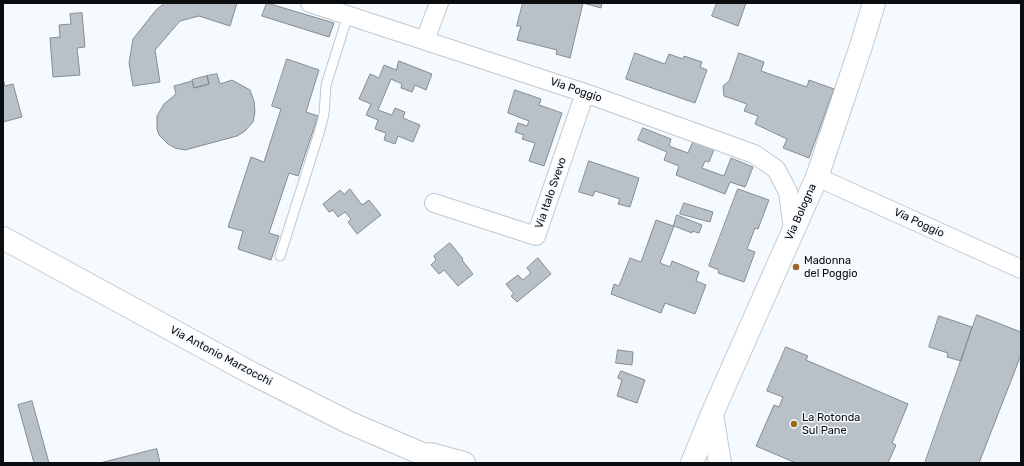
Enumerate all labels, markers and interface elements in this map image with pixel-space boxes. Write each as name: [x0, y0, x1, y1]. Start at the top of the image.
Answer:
street label: Via Poggio: [548, 75, 604, 105]
street label: Via Italo Svevo: [533, 156, 569, 230]
street label: Via Bologna: [783, 182, 819, 242]
street label: Via Poggio: [892, 206, 946, 240]
place label: Madonna del Poggio: [804, 254, 857, 280]
marker: Madonna del Poggio: [791, 262, 801, 272]
street label: Via Antonio Marzocchi: [168, 323, 274, 389]
place label: La Rotonda Sul Pane: [802, 411, 860, 437]
marker: La Rotonda Sul Pane: [789, 419, 799, 429]

